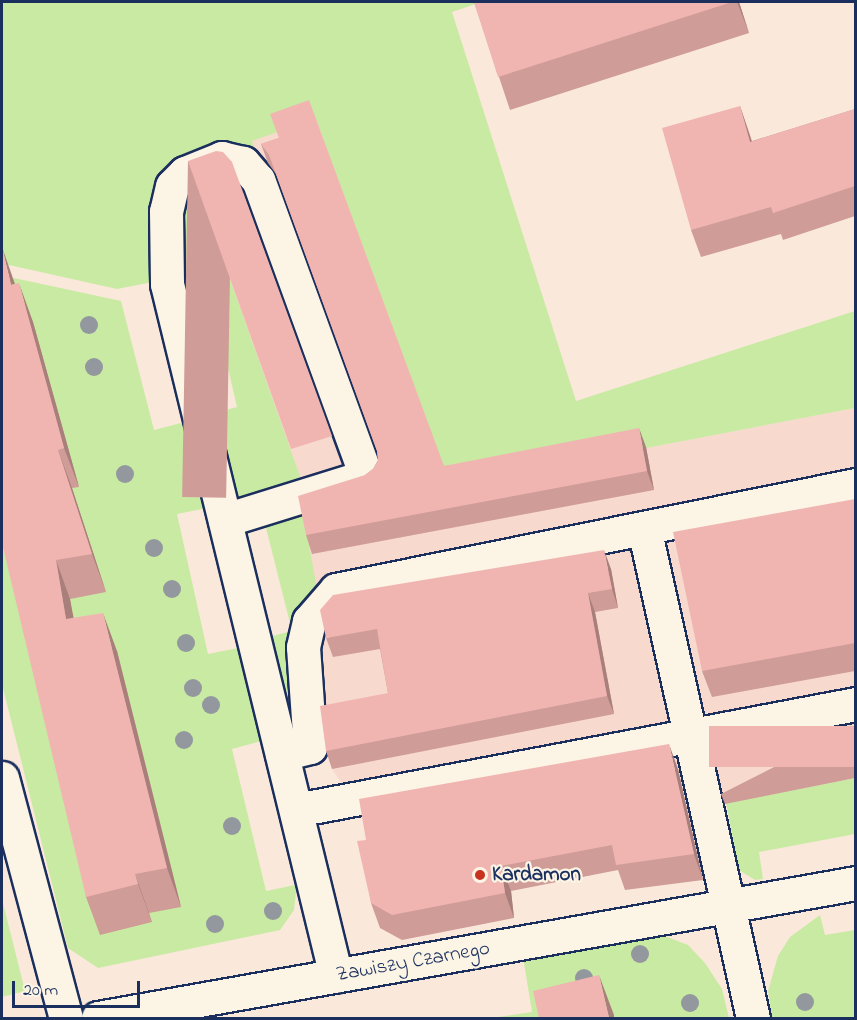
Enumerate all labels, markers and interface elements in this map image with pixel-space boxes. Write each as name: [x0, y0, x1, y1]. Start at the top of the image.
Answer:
place label: Kardamon: [492, 862, 581, 888]
marker: Kardamon: [473, 868, 487, 882]
street label: Zawiszy Czarnego: [334, 936, 492, 988]
scale bar: [15, 969, 142, 1007]
text: 20 m: [23, 978, 58, 1004]

